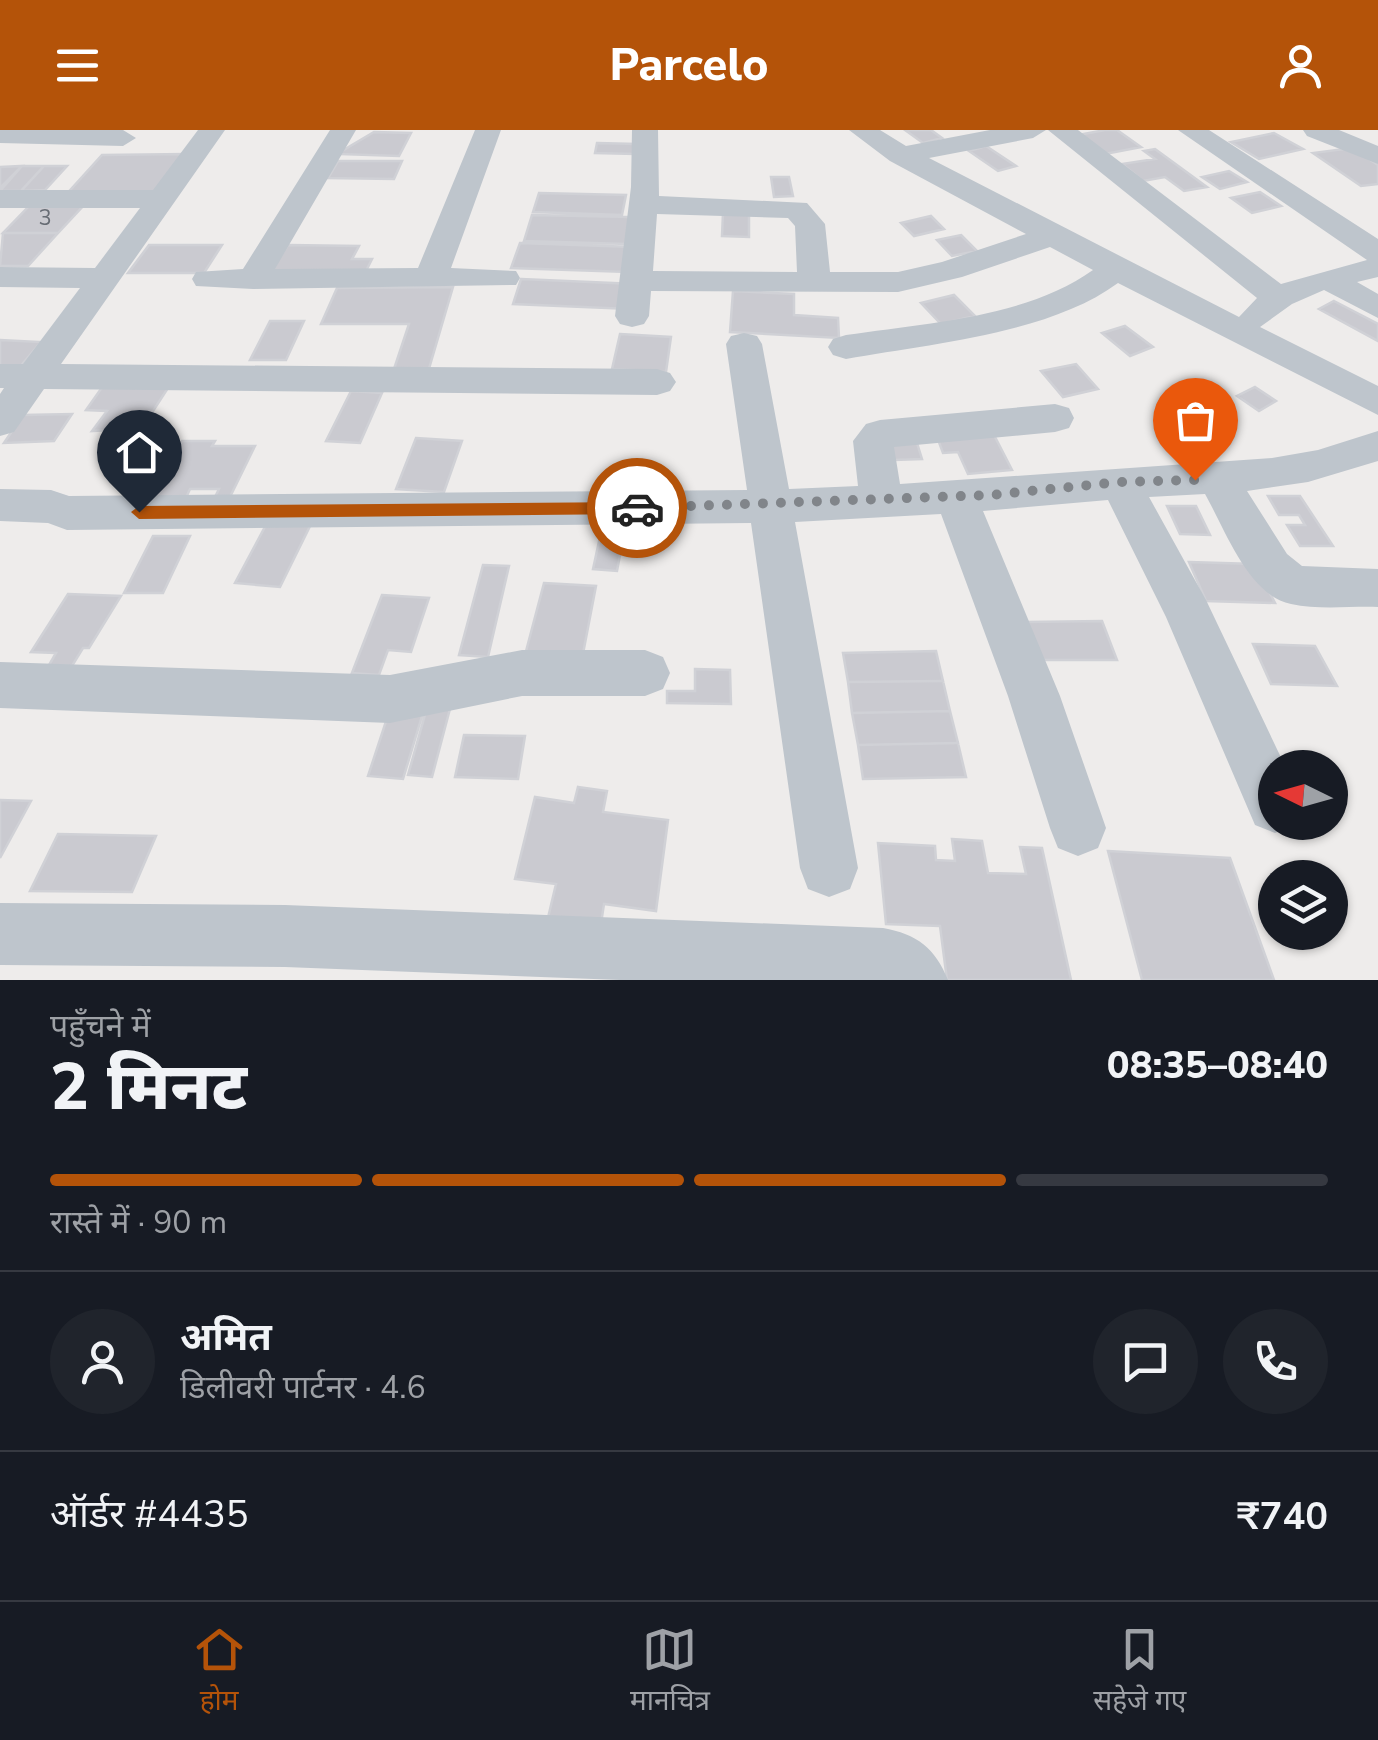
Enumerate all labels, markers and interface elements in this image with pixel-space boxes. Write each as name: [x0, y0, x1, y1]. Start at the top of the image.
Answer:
text: Parcelo: [609, 35, 769, 96]
icon: menu: [50, 38, 105, 93]
icon: person: [1273, 38, 1328, 93]
house number: 3: [38, 203, 52, 233]
pin: [1153, 378, 1238, 481]
icon: bag: [1168, 393, 1223, 448]
pin: [97, 410, 182, 513]
icon: home: [112, 425, 167, 480]
courier: [587, 458, 687, 558]
icon: car: [610, 481, 665, 536]
north arrow: [1258, 750, 1348, 840]
map controls: [1258, 750, 1348, 950]
button: layers: [1258, 860, 1348, 950]
text: पहुँचने में: [50, 1005, 151, 1048]
text: 08:35–08:40: [1107, 1040, 1328, 1091]
text: 2 मिनट: [50, 1043, 247, 1132]
text: रास्ते में · 90 m: [50, 1201, 227, 1244]
button: person: [50, 1309, 155, 1414]
button: chat: [1093, 1309, 1198, 1414]
button: phone: [1223, 1309, 1328, 1414]
text: अमित: [180, 1312, 272, 1363]
text: डिलीवरी पार्टनर · 4.6: [180, 1366, 426, 1409]
text: ऑर्डर #4435: [50, 1489, 249, 1540]
text: ₹740: [1237, 1491, 1328, 1542]
tab: होम: [192, 1622, 247, 1721]
tab: मानचित्र: [630, 1622, 710, 1721]
tab: सहेजे गए: [1093, 1622, 1186, 1721]

